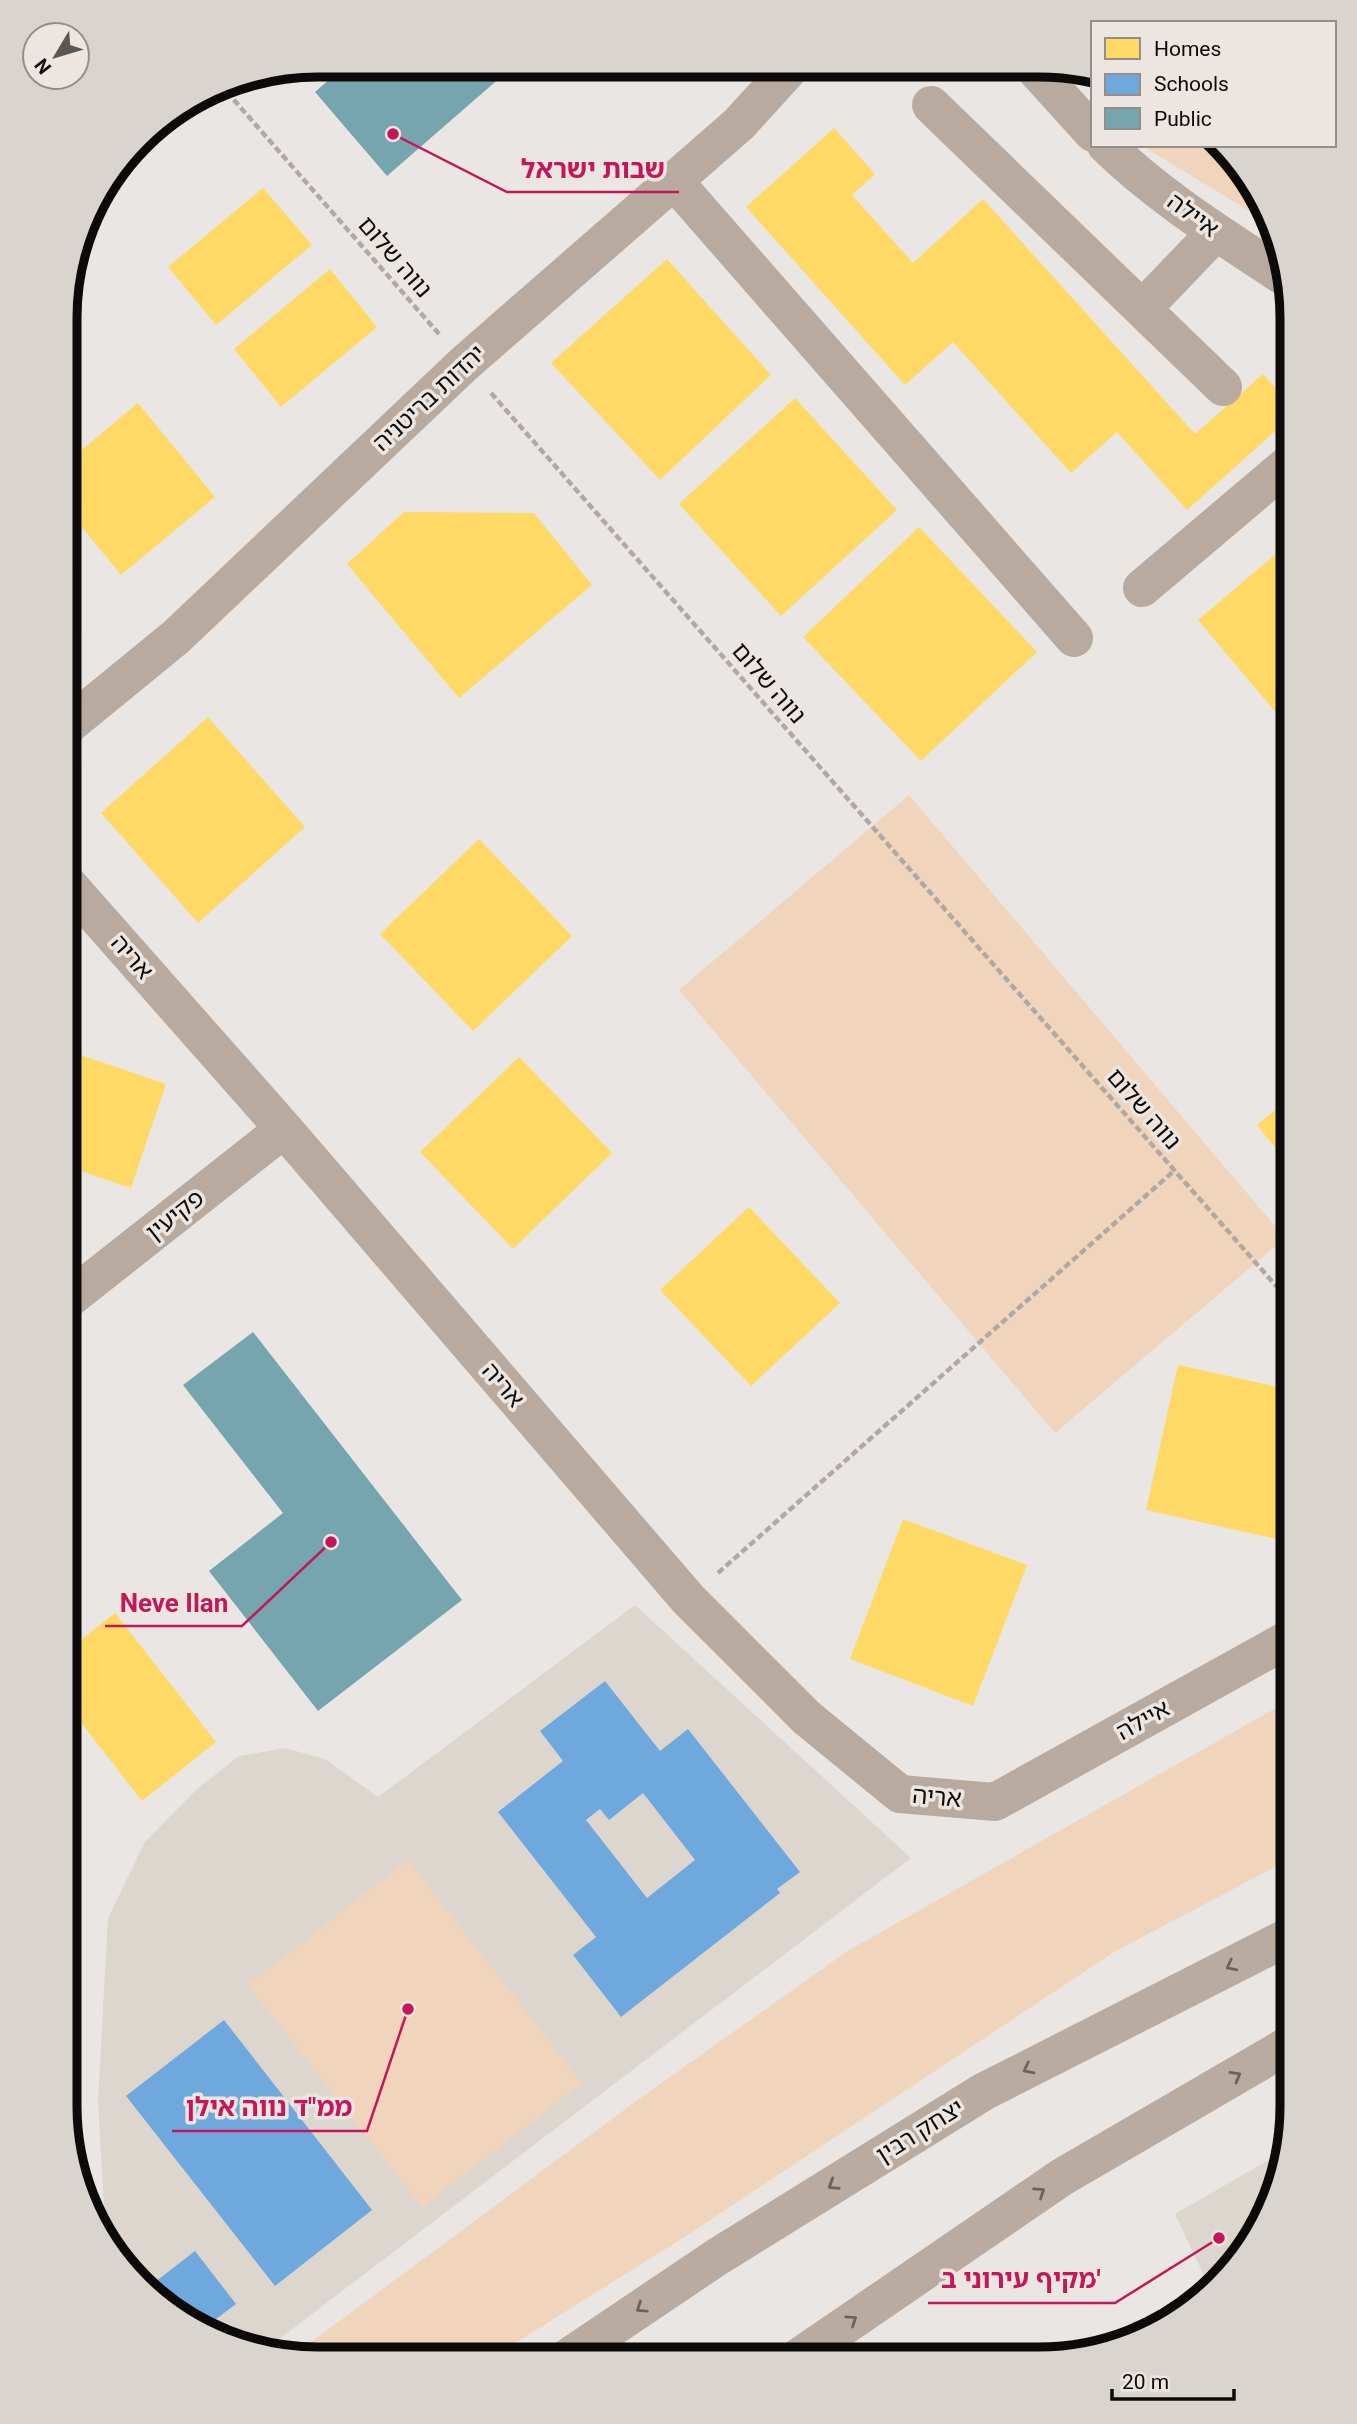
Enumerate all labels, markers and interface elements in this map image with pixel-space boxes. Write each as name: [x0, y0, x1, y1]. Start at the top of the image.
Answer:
north arrow: [21, 21, 91, 91]
legend: [1091, 21, 1336, 147]
text: Homes: [1154, 37, 1221, 61]
text: N: [30, 54, 56, 79]
text: Schools: [1154, 72, 1229, 96]
text: Public: [1154, 107, 1212, 131]
callout: שבות ישראל: [507, 145, 679, 192]
text: שבות ישראל: [521, 154, 665, 184]
street label: איילה: [1162, 187, 1224, 243]
street label: נווה שלום: [352, 211, 438, 303]
street label: יהדות בריטניה: [367, 339, 491, 457]
street label: נווה שלום: [726, 637, 812, 729]
street label: אריה: [105, 929, 159, 985]
street label: נווה שלום: [1101, 1063, 1187, 1155]
street label: פקיעין: [140, 1184, 210, 1246]
street label: אריה: [476, 1357, 530, 1413]
callout: Neve Ilan: [105, 1579, 242, 1626]
text: Neve Ilan: [120, 1588, 228, 1618]
street label: איילה: [1112, 1694, 1174, 1746]
street label: אריה: [911, 1781, 963, 1813]
one-way arrow: [1226, 1957, 1238, 1971]
one-way arrow: [1023, 2061, 1035, 2075]
one-way arrow: [1228, 2071, 1241, 2084]
callout: ממ"ד נווה אילן: [172, 2084, 367, 2131]
text: ממ"ד נווה אילן: [186, 2092, 352, 2122]
street label: יצחק רבין: [871, 2093, 969, 2169]
one-way arrow: [827, 2177, 840, 2190]
one-way arrow: [1032, 2188, 1045, 2200]
callout: מקיף עירוני ב': [928, 2256, 1115, 2303]
text: מקיף עירוני ב': [941, 2264, 1101, 2294]
one-way arrow: [636, 2299, 649, 2312]
one-way arrow: [845, 2315, 858, 2328]
scale bar: [1112, 2358, 1234, 2402]
text: 20 m: [1122, 2370, 1169, 2394]

